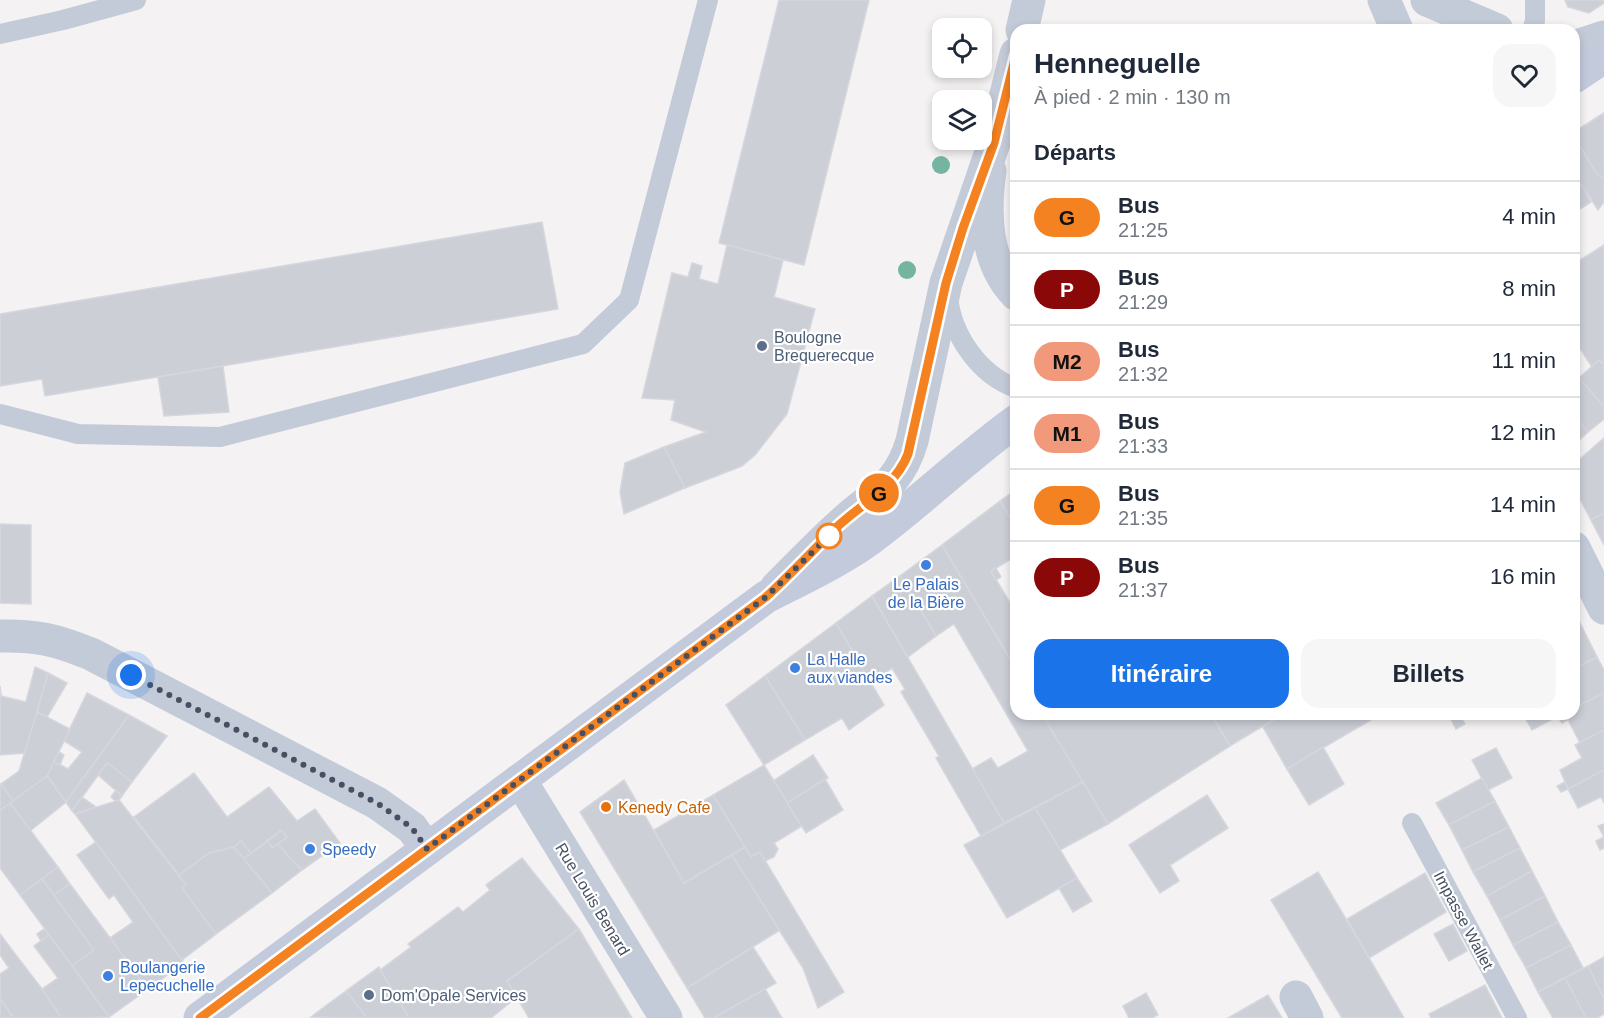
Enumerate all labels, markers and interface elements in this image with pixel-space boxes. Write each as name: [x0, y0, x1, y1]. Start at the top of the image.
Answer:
map controls: [932, 18, 992, 150]
button: locate: [932, 18, 992, 78]
button: heart: [1493, 44, 1556, 107]
text: Henneguelle: [1034, 48, 1200, 79]
text: À pied · 2 min · 130 m: [1034, 86, 1231, 108]
button: layers: [932, 90, 992, 150]
text: Départs: [1034, 140, 1116, 165]
text: Bus: [1118, 193, 1160, 218]
text: 4 min: [1502, 204, 1556, 229]
text: G: [1059, 206, 1075, 229]
text: 21:25: [1118, 219, 1168, 241]
text: Bus: [1118, 265, 1160, 290]
text: 8 min: [1502, 276, 1556, 301]
text: P: [1060, 278, 1074, 301]
text: 21:29: [1118, 291, 1168, 313]
place label: Boulogne Brequerecque: [774, 329, 875, 364]
text: Bus: [1118, 337, 1160, 362]
marker: Boulogne Brequerecque: [755, 339, 769, 353]
text: 11 min: [1492, 348, 1556, 373]
text: M2: [1052, 350, 1082, 373]
text: 21:32: [1118, 363, 1168, 385]
text: Bus: [1118, 409, 1160, 434]
text: 12 min: [1490, 420, 1556, 445]
text: M1: [1052, 422, 1082, 445]
text: 21:33: [1118, 435, 1168, 457]
line badge: G: [860, 474, 898, 512]
text: Bus: [1118, 481, 1160, 506]
text: G: [871, 482, 887, 505]
text: 14 min: [1490, 492, 1556, 517]
text: G: [1059, 494, 1075, 517]
text: 21:35: [1118, 507, 1168, 529]
unlabelled marker: [816, 523, 842, 549]
text: Bus: [1118, 553, 1160, 578]
marker: Le Palais de la Bière: [919, 558, 933, 572]
text: 16 min: [1490, 564, 1556, 589]
text: P: [1060, 566, 1074, 589]
place label: Le Palais de la Bière: [888, 576, 964, 611]
text: 21:37: [1118, 579, 1168, 601]
button: Itinéraire: [1034, 639, 1289, 708]
button: Billets: [1301, 639, 1556, 708]
place label: La Halle aux viandes: [807, 651, 892, 686]
your location: [116, 660, 146, 690]
marker: La Halle aux viandes: [788, 661, 802, 675]
place label: Kenedy Cafe: [618, 799, 711, 816]
marker: Kenedy Cafe: [599, 800, 613, 814]
street label: Rue Louis Benard: [552, 840, 633, 959]
place label: Speedy: [322, 841, 376, 858]
marker: Speedy: [303, 842, 317, 856]
street label: Impasse Wallet: [1431, 868, 1497, 973]
place label: Boulangerie Lepecuchelle: [120, 959, 214, 994]
marker: Boulangerie Lepecuchelle: [101, 969, 115, 983]
place label: Dom'Opale Services: [381, 987, 526, 1004]
marker: Dom'Opale Services: [362, 988, 376, 1002]

